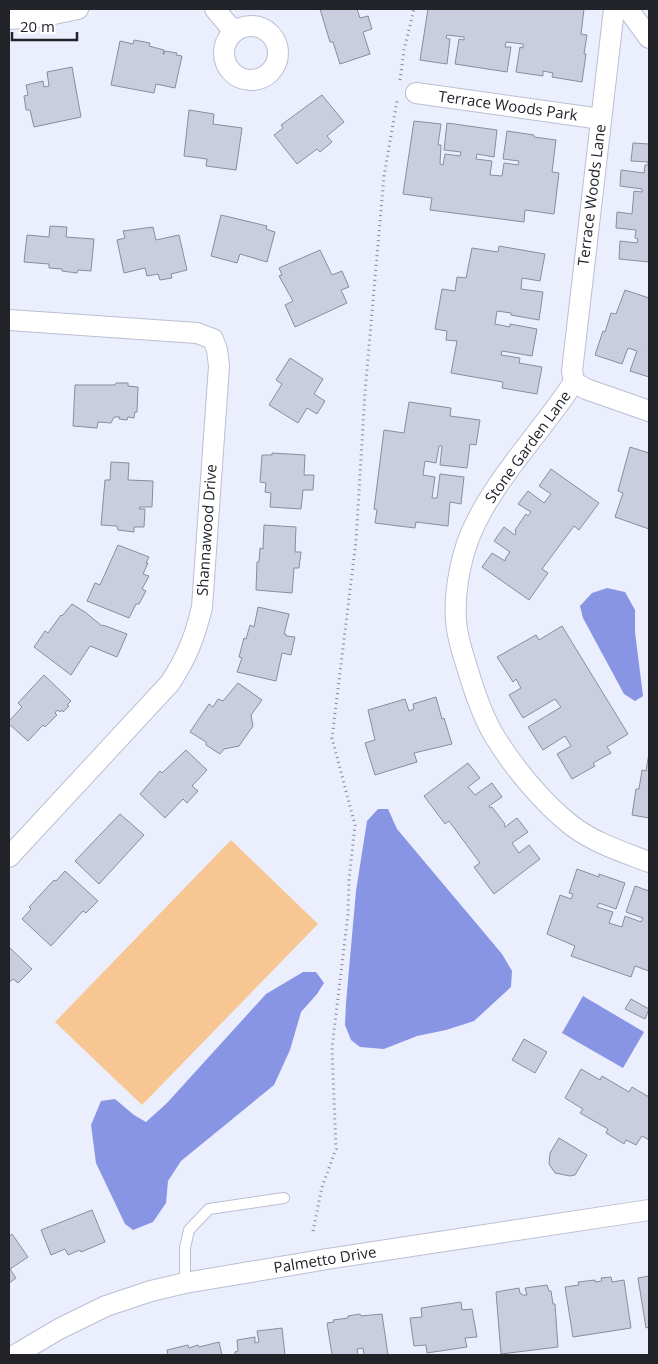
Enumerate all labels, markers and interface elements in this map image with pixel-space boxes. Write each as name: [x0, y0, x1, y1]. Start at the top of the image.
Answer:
scale bar: [12, 10, 78, 42]
text: 20 m: [20, 16, 55, 36]
street label: Terrace Woods Park: [437, 85, 579, 125]
street label: Terrace Woods Lane: [572, 123, 610, 267]
street label: Stone Garden Lane: [480, 386, 575, 506]
street label: Shannawood Drive: [191, 463, 221, 596]
street label: Palmetto Drive: [272, 1241, 378, 1277]

